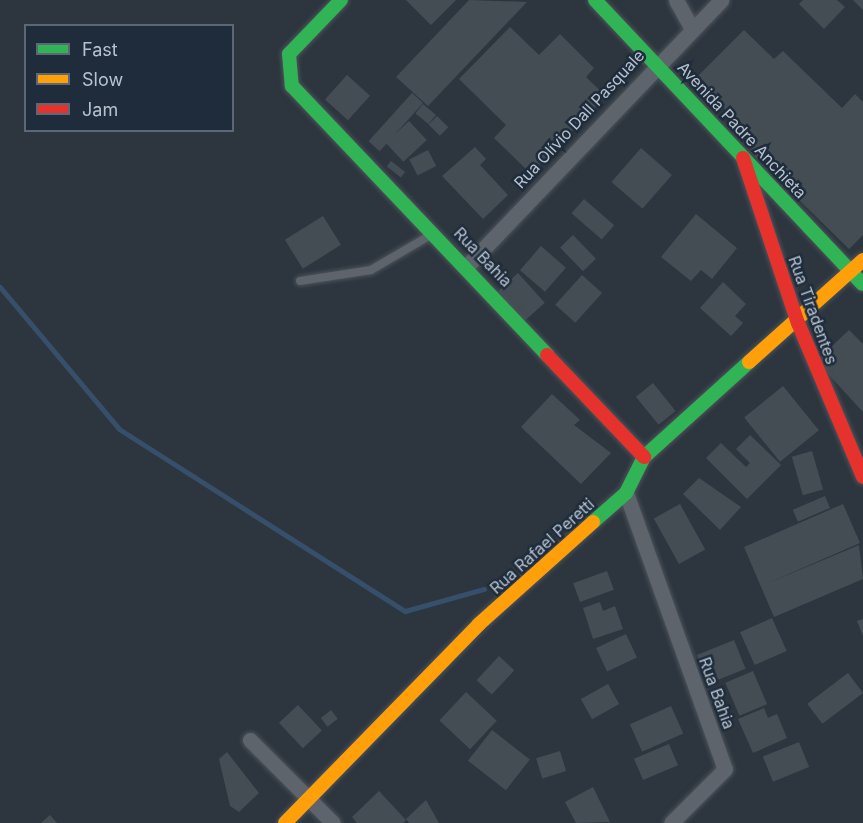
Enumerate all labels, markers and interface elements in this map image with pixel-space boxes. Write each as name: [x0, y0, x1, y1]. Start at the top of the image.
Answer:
legend: [24, 24, 234, 132]
text: Fast: [82, 39, 118, 60]
street label: Rua Olívio Dall Pasquale: [510, 46, 648, 192]
street label: Avenida Padre Anchieta: [674, 58, 810, 202]
text: Slow: [82, 69, 123, 90]
text: Jam: [82, 99, 118, 120]
street label: Rua Bahia: [450, 223, 516, 291]
street label: Rua Tiradentes: [785, 253, 841, 367]
street label: Rua Rafael Peretti: [486, 494, 598, 598]
street label: Rua Bahia: [695, 654, 739, 732]

